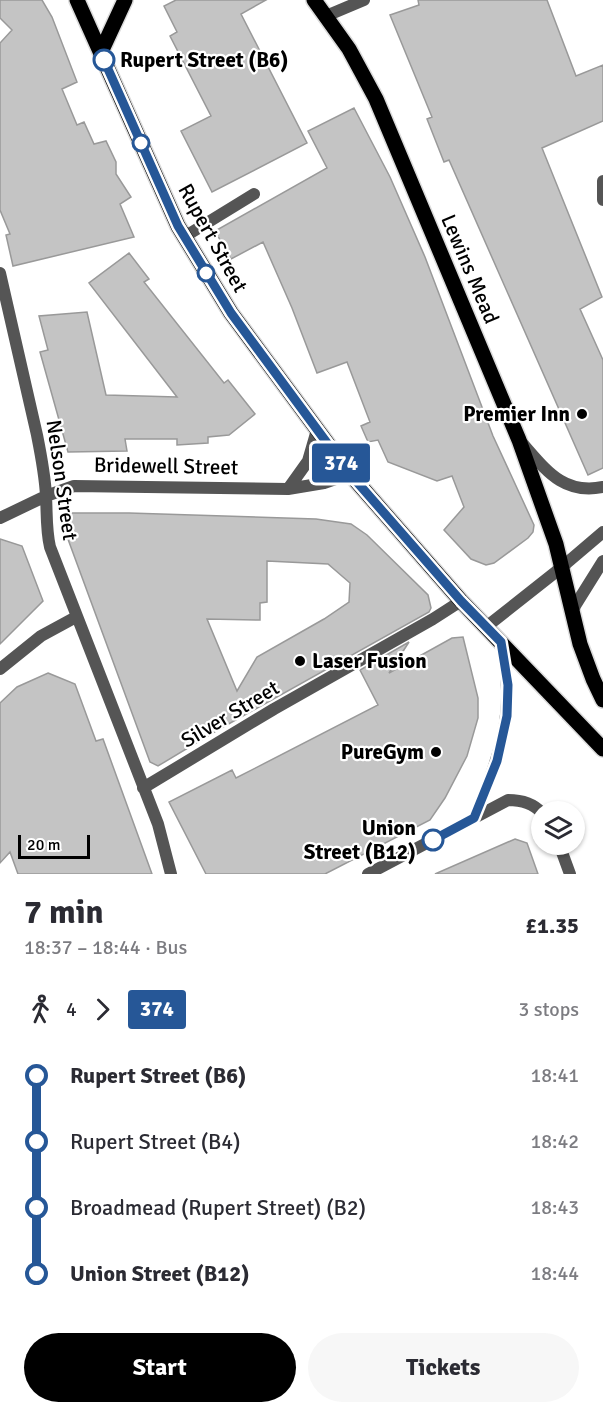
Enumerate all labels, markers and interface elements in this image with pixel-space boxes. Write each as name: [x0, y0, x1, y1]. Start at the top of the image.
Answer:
place label: Rupert Street (B6): [120, 47, 288, 73]
marker: Rupert Street (B6): [93, 49, 115, 71]
unlabelled marker: [132, 134, 150, 152]
street label: Rupert Street: [173, 179, 253, 297]
street label: Lewins Mead: [435, 210, 505, 328]
unlabelled marker: [197, 264, 215, 282]
place label: Premier Inn: [463, 401, 570, 427]
marker: Premier Inn: [575, 407, 589, 421]
street label: Nelson Street: [41, 418, 83, 542]
line badge: 374: [306, 444, 376, 482]
text: 374: [324, 450, 358, 476]
street label: Bridewell Street: [94, 452, 238, 480]
place label: Laser Fusion: [312, 648, 427, 674]
marker: Laser Fusion: [293, 654, 307, 668]
street label: Silver Street: [176, 674, 284, 754]
place label: PureGym: [341, 739, 424, 765]
marker: PureGym: [429, 745, 443, 759]
map controls: [531, 801, 585, 855]
button: layers: [531, 801, 585, 855]
place label: Union Street (B12): [304, 815, 416, 865]
marker: Union Street (B12): [422, 829, 444, 851]
scale bar: [18, 832, 90, 860]
text: 20 m: [27, 835, 61, 855]
text: 7 min: [24, 892, 104, 933]
text: £1.35: [525, 912, 579, 939]
text: 18:37 – 18:44 · Bus: [24, 935, 187, 960]
icon: walk: [24, 993, 57, 1026]
icon: forward: [86, 993, 119, 1026]
text: 374: [140, 996, 174, 1022]
text: 4: [66, 997, 77, 1022]
text: 3 stops: [518, 997, 579, 1022]
text: Rupert Street (B6): [70, 1062, 246, 1089]
text: 18:41: [530, 1063, 579, 1088]
text: Rupert Street (B4): [70, 1128, 240, 1155]
text: 18:42: [530, 1129, 579, 1154]
text: Broadmead (Rupert Street) (B2): [70, 1194, 366, 1221]
text: 18:43: [530, 1195, 579, 1220]
text: Union Street (B12): [70, 1260, 249, 1287]
text: 18:44: [530, 1261, 579, 1286]
button: Start: [24, 1333, 296, 1402]
button: Tickets: [308, 1333, 579, 1402]

